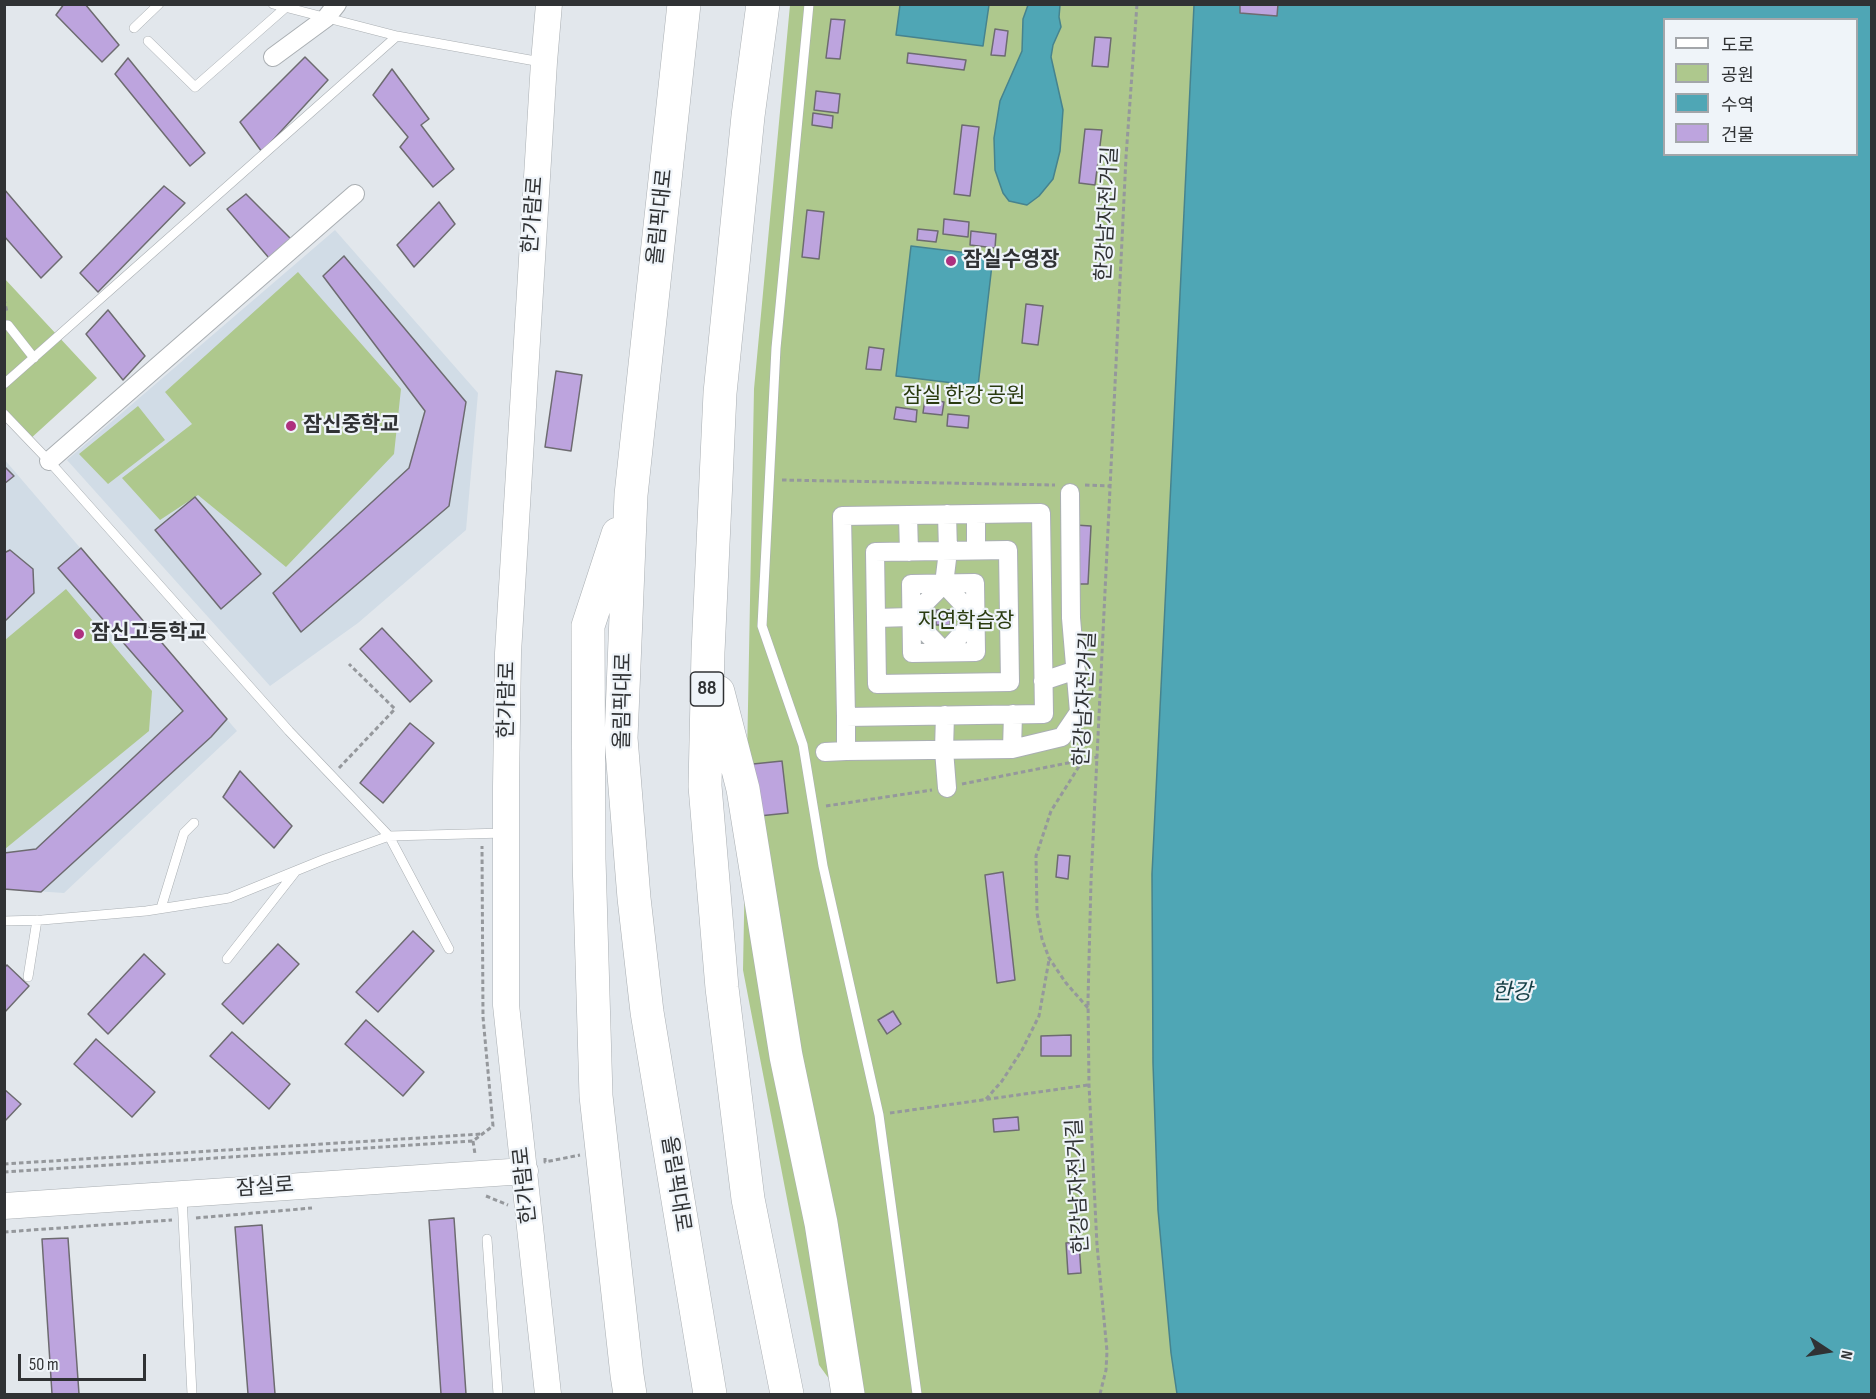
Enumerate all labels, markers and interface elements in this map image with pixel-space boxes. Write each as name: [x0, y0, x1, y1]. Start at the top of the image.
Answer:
legend: [1663, 18, 1858, 156]
text: 도로: [1721, 35, 1754, 56]
text: 공원: [1721, 65, 1754, 86]
text: 수역: [1721, 95, 1754, 116]
text: 건물: [1721, 125, 1754, 146]
street label: 한강남자전거길: [1092, 146, 1124, 282]
street label: 올림픽대로: [643, 168, 679, 266]
street label: 한가람로: [519, 176, 549, 254]
place label: 잠실수영장: [963, 248, 1060, 274]
marker: 잠실수영장: [944, 254, 958, 268]
park label: 잠실 한강 공원: [903, 384, 1025, 410]
place label: 잠신중학교: [303, 413, 400, 439]
marker: 잠신중학교: [284, 419, 298, 433]
park label: 자연학습장: [918, 609, 1014, 635]
place label: 잠신고등학교: [91, 621, 207, 647]
marker: 잠신고등학교: [72, 627, 86, 641]
street label: 한강남자전거길: [1070, 631, 1102, 767]
street label: 올림픽대로: [611, 652, 637, 750]
street label: 한가람로: [495, 661, 521, 739]
road number: 88: [690, 672, 724, 706]
water label: 한강: [1492, 980, 1532, 1006]
street label: 한강남자전거길: [1063, 1118, 1095, 1254]
street label: 올림픽대로: [655, 1134, 695, 1234]
street label: 한가람로: [509, 1145, 543, 1225]
street label: 잠실로: [235, 1173, 295, 1203]
north arrow: [1798, 1321, 1858, 1381]
scale bar: [21, 1342, 148, 1380]
text: N: [1836, 1349, 1856, 1361]
text: 50 m: [29, 1354, 59, 1375]

